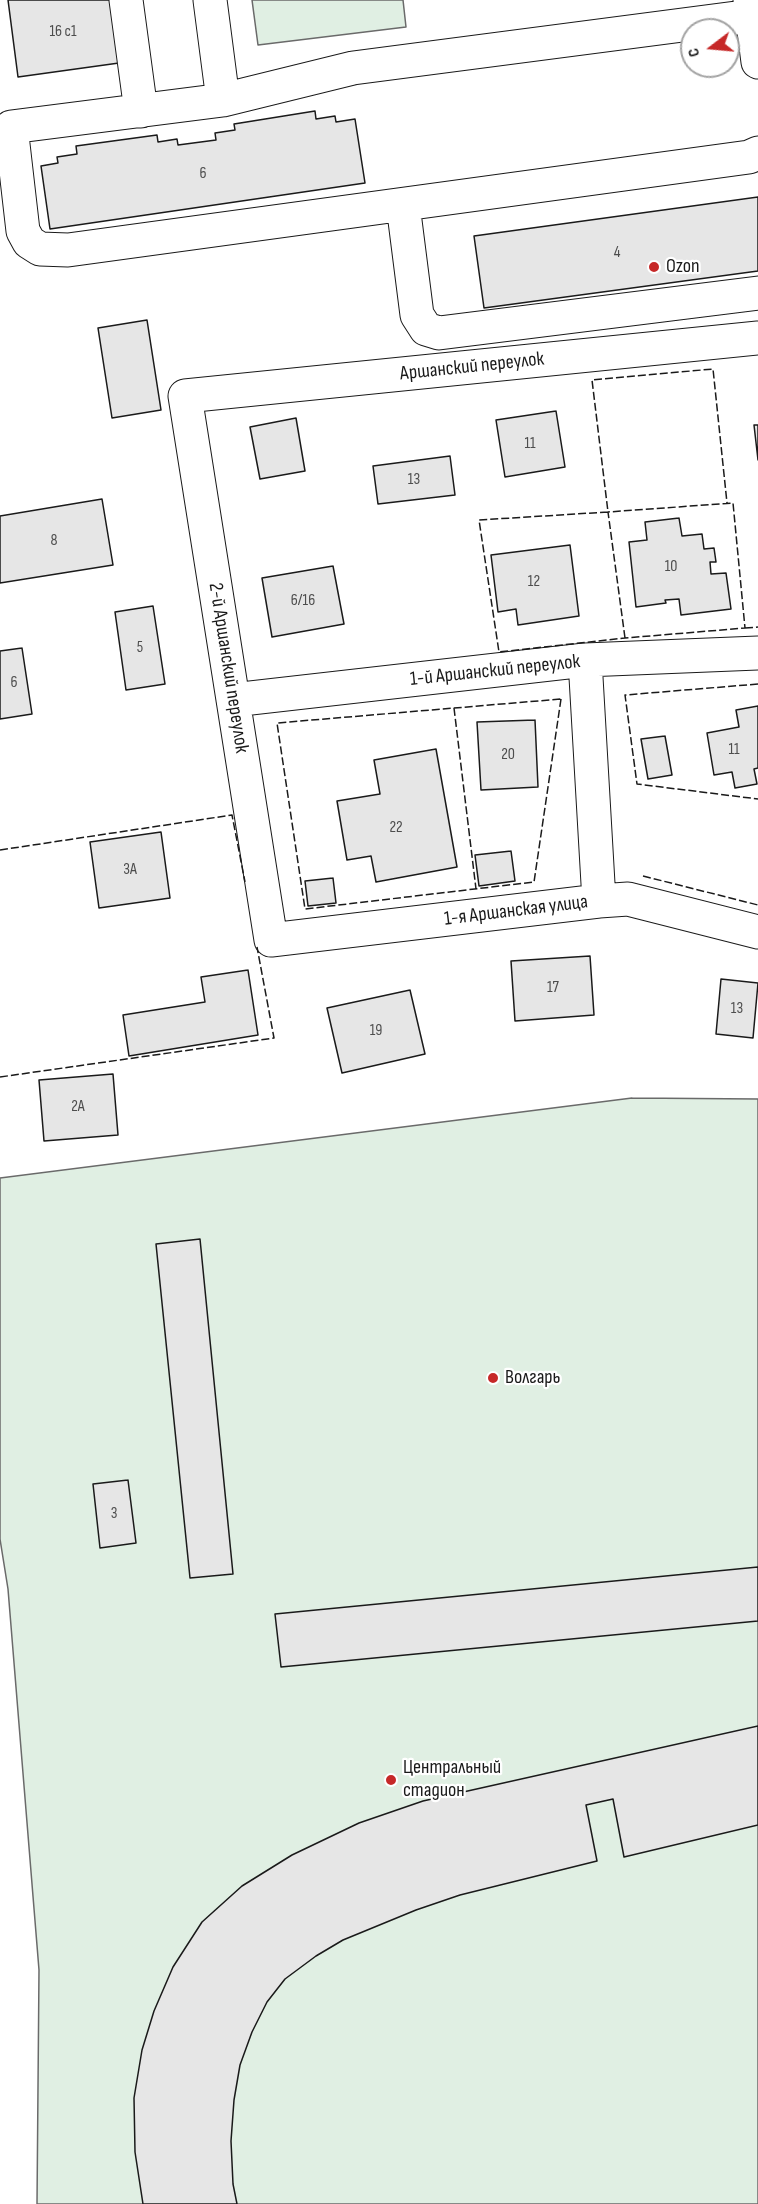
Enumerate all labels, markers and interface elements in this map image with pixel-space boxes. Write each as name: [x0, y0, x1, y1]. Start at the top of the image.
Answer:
north arrow: [680, 18, 740, 78]
house number: 16 с1: [49, 22, 77, 42]
text: С: [684, 46, 704, 59]
house number: 6: [199, 164, 207, 184]
house number: 4: [614, 243, 620, 263]
place label: Ozon: [666, 255, 700, 279]
marker: Ozon: [647, 260, 661, 274]
street label: Аршанский переулок: [399, 347, 545, 387]
house number: 11: [524, 434, 536, 454]
house number: 13: [408, 470, 420, 490]
house number: 8: [50, 531, 58, 551]
house number: 10: [665, 557, 677, 577]
house number: 12: [528, 572, 540, 592]
street label: 2-й Аршанский переулок: [203, 581, 253, 755]
house number: 6/16: [291, 591, 315, 611]
house number: 5: [137, 638, 143, 658]
street label: 1-й Аршанский переулок: [409, 650, 581, 692]
house number: 6: [10, 673, 18, 693]
house number: 11: [728, 740, 740, 760]
house number: 20: [501, 745, 515, 765]
house number: 22: [389, 818, 403, 838]
house number: 3А: [123, 860, 137, 880]
street label: 1-я Аршанская улица: [443, 890, 589, 932]
house number: 17: [547, 978, 559, 998]
house number: 13: [731, 999, 743, 1019]
house number: 19: [370, 1021, 382, 1041]
house number: 2А: [71, 1097, 85, 1117]
place label: Волгарь: [505, 1366, 561, 1390]
marker: Волгарь: [486, 1371, 500, 1385]
house number: 3: [111, 1504, 117, 1524]
place label: Центральный стадион: [403, 1756, 501, 1803]
marker: Центральный стадион: [384, 1773, 398, 1787]

